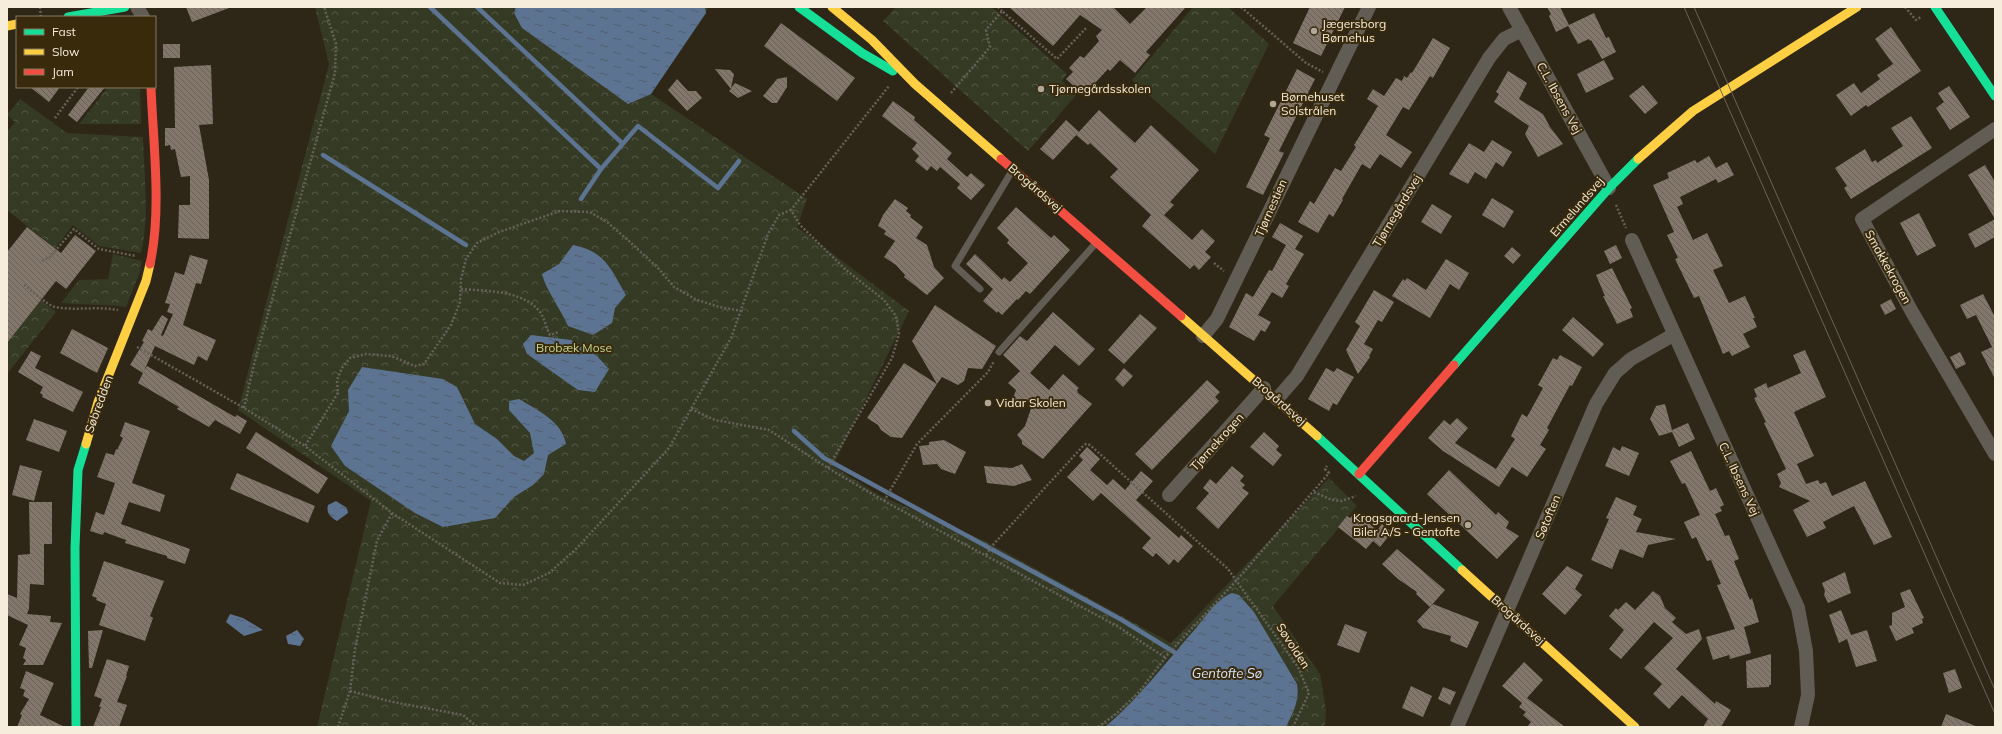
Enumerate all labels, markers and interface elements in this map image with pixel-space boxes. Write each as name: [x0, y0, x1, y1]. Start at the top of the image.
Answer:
legend: [16, 16, 156, 88]
place label: Jægersborg Børnehus: [1322, 16, 1386, 45]
text: Fast: [52, 24, 76, 39]
marker: Jægersborg Børnehus: [1309, 26, 1319, 36]
text: Slow: [52, 44, 80, 59]
street label: C.L. Ibsens Vej: [1534, 59, 1585, 136]
text: Jam: [52, 64, 74, 79]
place label: Tjørnegårdsskolen: [1049, 81, 1151, 96]
marker: Tjørnegårdsskolen: [1036, 84, 1046, 94]
place label: Børnehuset Solstrålen: [1281, 89, 1345, 118]
marker: Børnehuset Solstrålen: [1268, 99, 1278, 109]
street label: Brogårdsvej: [1005, 160, 1066, 215]
street label: Tjørnegårdsvej: [1369, 171, 1424, 250]
street label: Ermelundsvej: [1547, 174, 1607, 240]
street label: Tjørnestien: [1251, 177, 1290, 239]
street label: Smakkekrogen: [1862, 227, 1915, 306]
park label: Brobæk Mose: [536, 340, 612, 355]
street label: Søbredden: [81, 373, 116, 435]
street label: Brogårdsvej: [1249, 373, 1310, 428]
place label: Vidar Skolen: [996, 395, 1066, 410]
marker: Vidar Skolen: [983, 398, 993, 408]
street label: Tjørnekrogen: [1187, 410, 1247, 474]
street label: C.L. Ibsens Vej: [1716, 440, 1763, 518]
street label: Søtoften: [1532, 492, 1564, 541]
place label: Krogsgaard-Jensen Biler A/S - Gentofte: [1353, 510, 1460, 539]
marker: Krogsgaard-Jensen Biler A/S - Gentofte: [1463, 520, 1473, 530]
street label: Brogårdsvej: [1489, 592, 1548, 648]
street label: Søvolden: [1273, 620, 1314, 671]
water label: Gentofte Sø: [1192, 665, 1262, 681]

